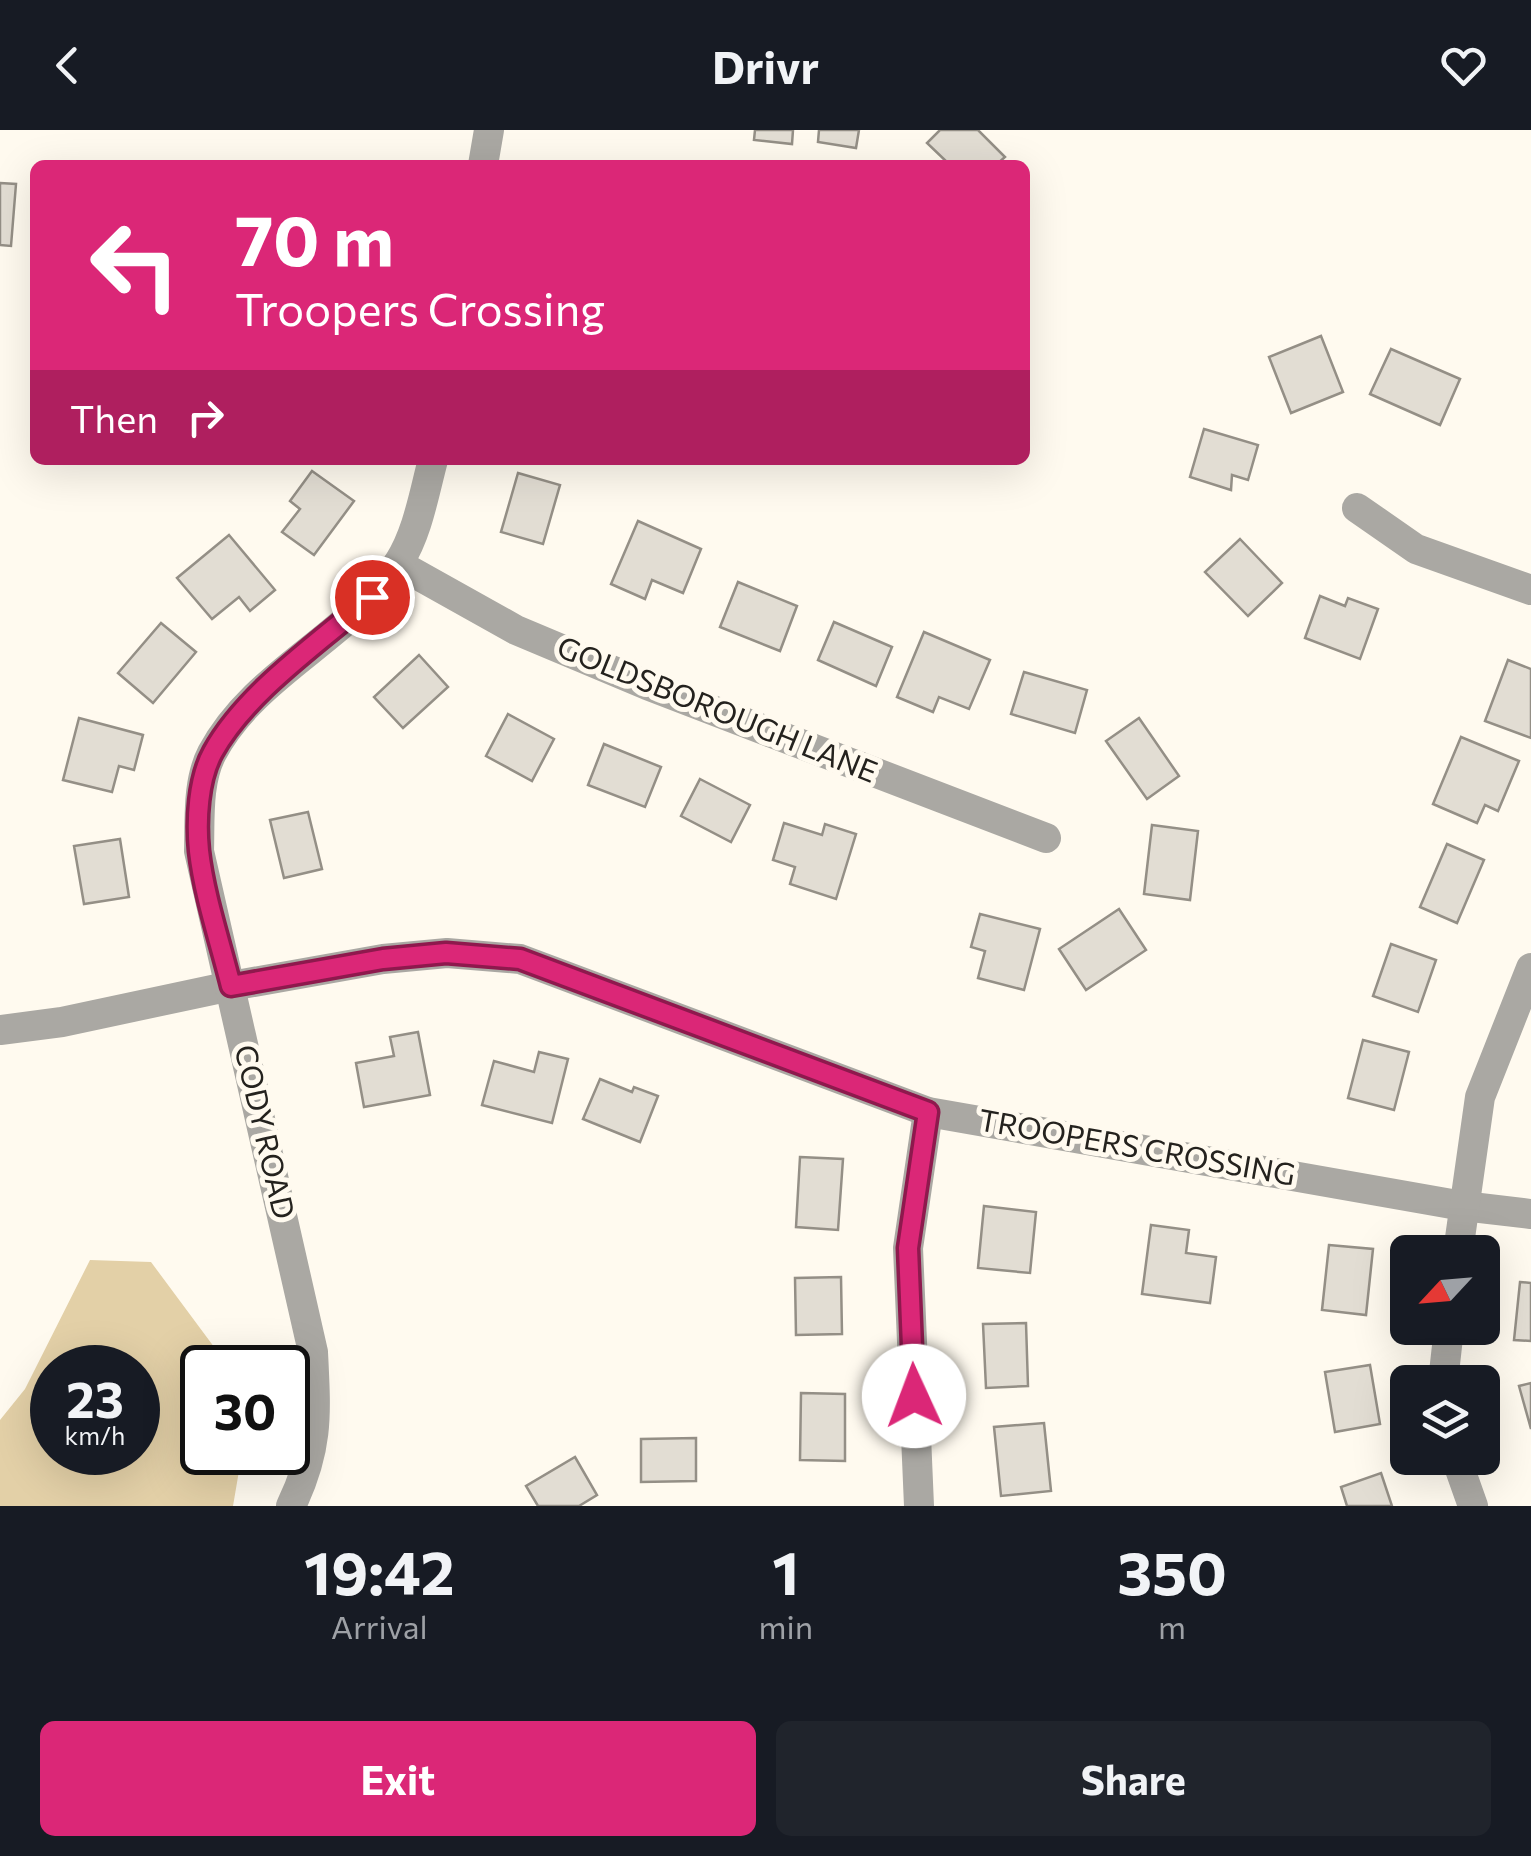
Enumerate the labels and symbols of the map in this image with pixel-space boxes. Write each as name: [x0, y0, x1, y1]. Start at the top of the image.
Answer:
pin: [330, 555, 415, 640]
street label: GOLDSBOROUGH LANE: [553, 627, 883, 789]
street label: CODY ROAD: [228, 1041, 304, 1222]
street label: TROOPERS CROSSING: [976, 1099, 1299, 1192]
north arrow: [1390, 1235, 1500, 1345]
position arrow: [862, 1344, 966, 1448]
speed limit sign: 30: [180, 1345, 310, 1475]

